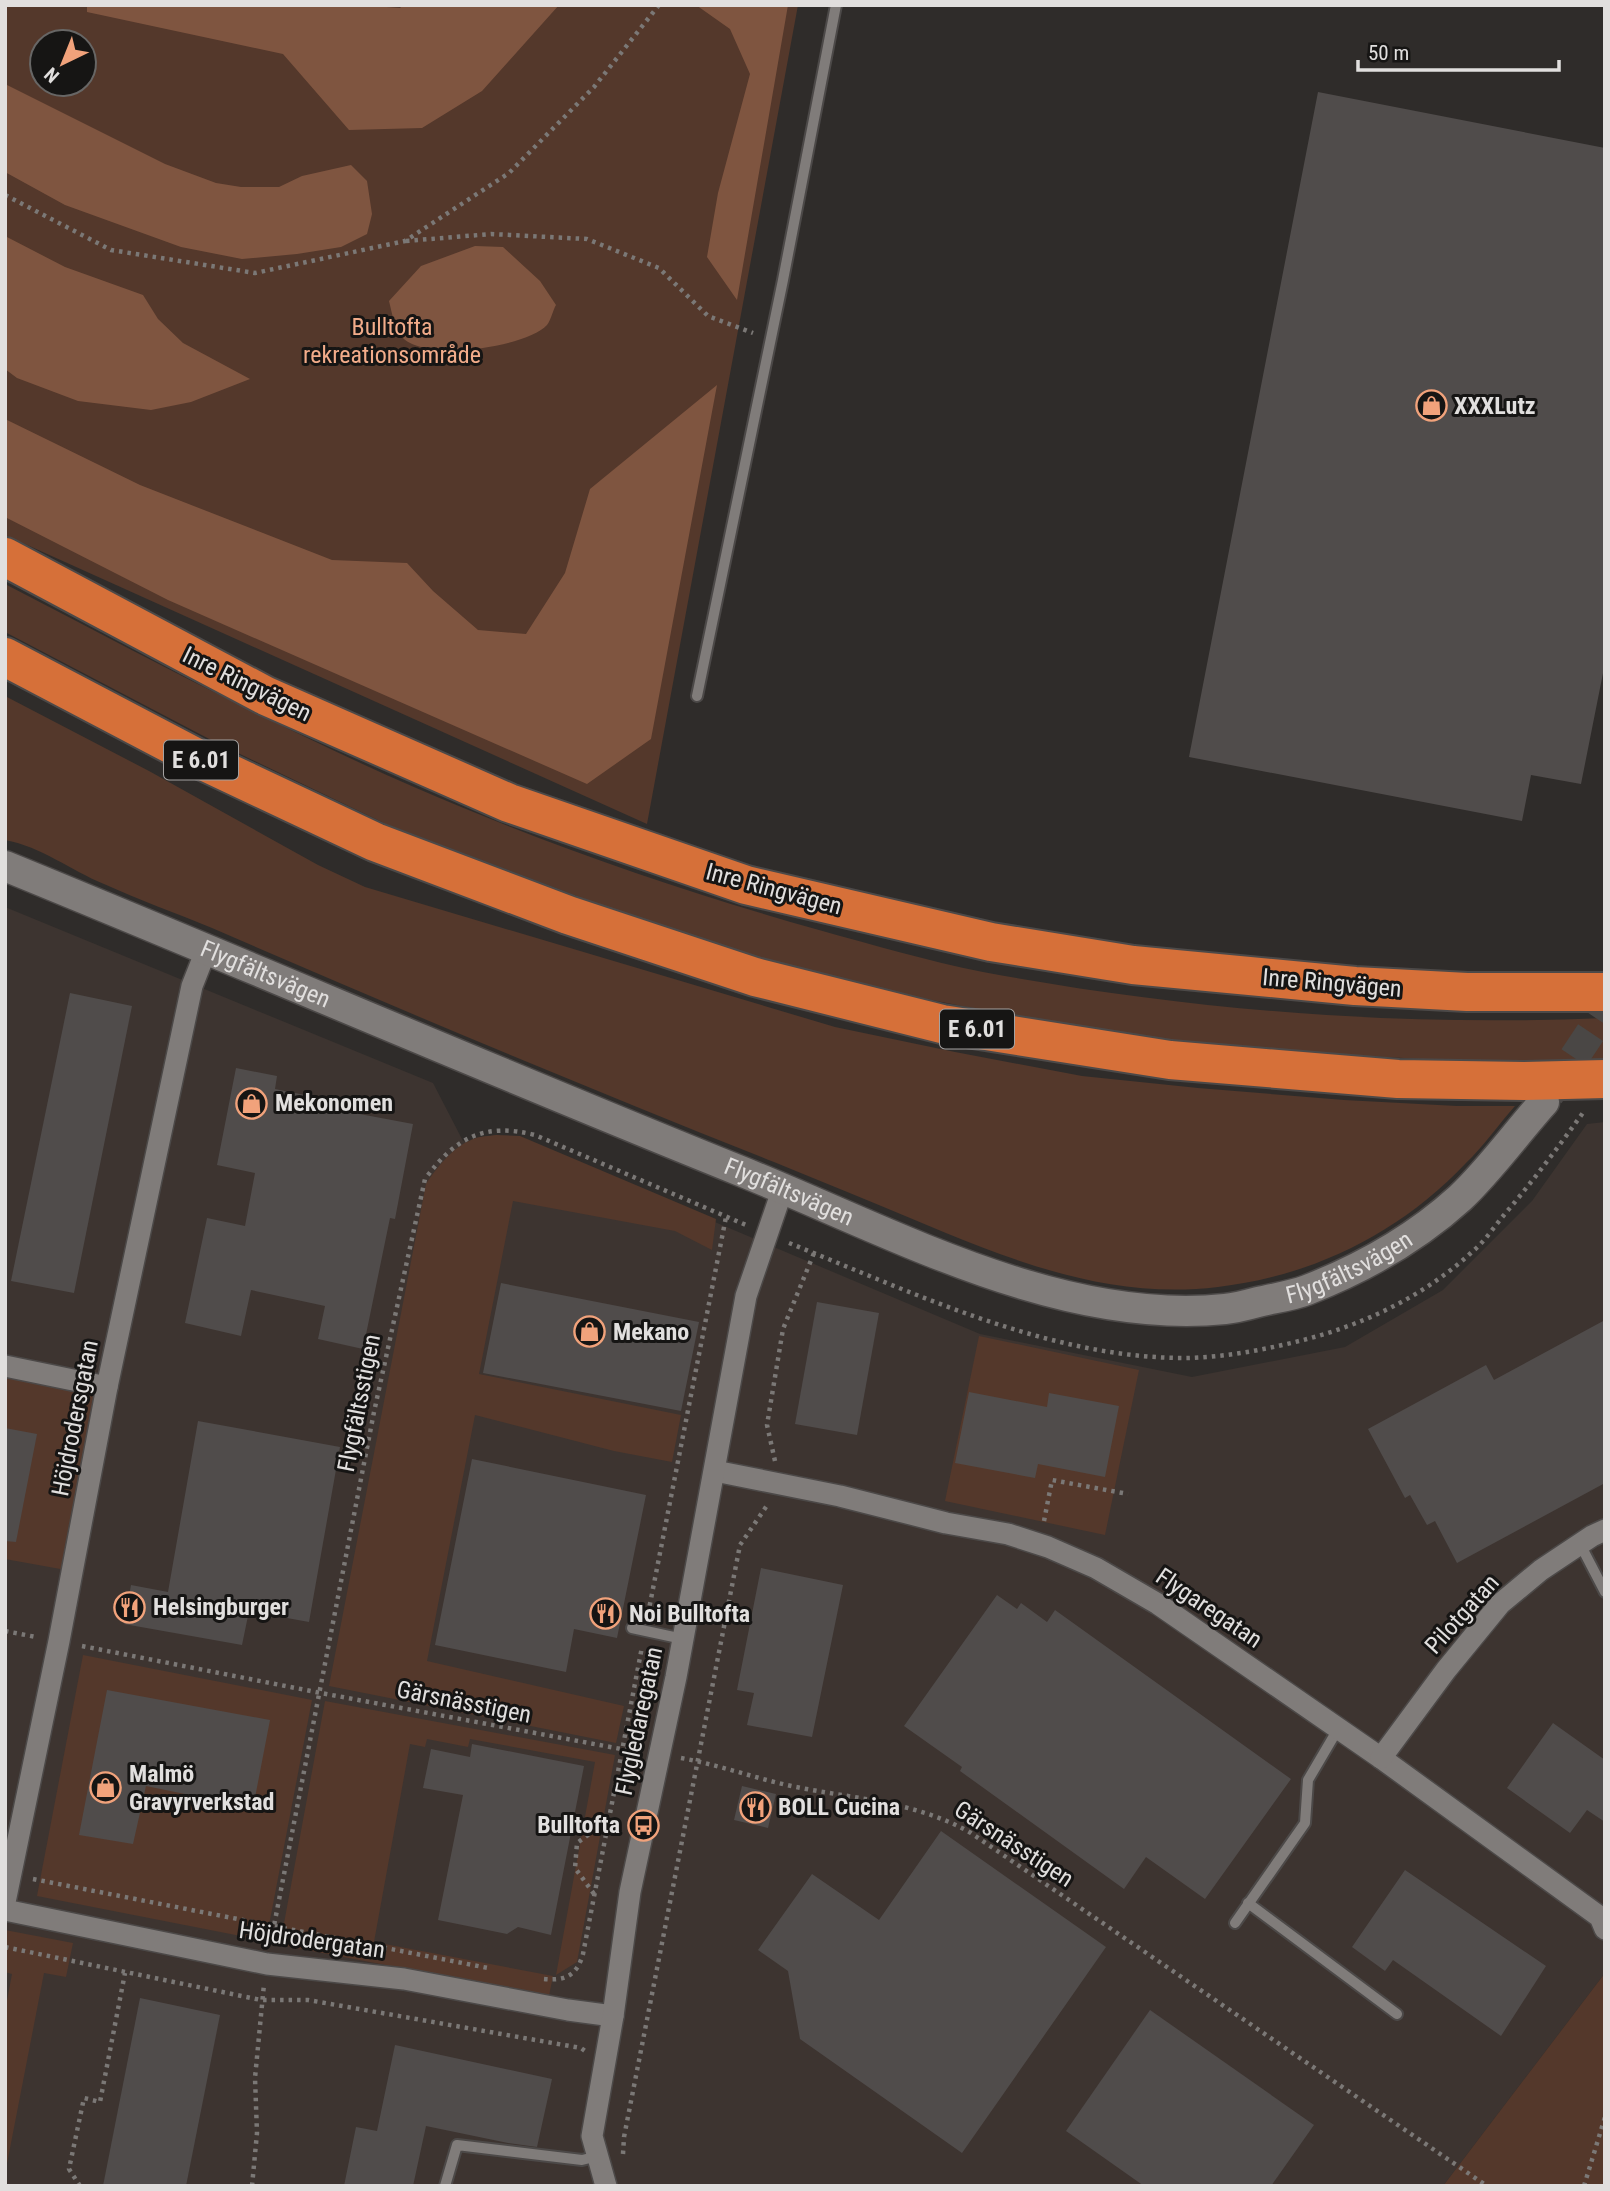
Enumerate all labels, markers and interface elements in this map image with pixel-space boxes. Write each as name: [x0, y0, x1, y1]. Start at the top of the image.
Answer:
north arrow: [28, 28, 98, 98]
scale bar: [1358, 28, 1559, 72]
text: 50 m: [1368, 41, 1409, 65]
text: N: [40, 63, 64, 87]
park label: Bulltofta rekreationsområde: [303, 313, 481, 369]
shop icon: XXXLutz: [1414, 389, 1448, 423]
place label: XXXLutz: [1454, 392, 1536, 420]
street label: Inre Ringvägen: [178, 641, 316, 727]
road number: E 6.01: [164, 740, 238, 780]
street label: Inre Ringvägen: [703, 857, 845, 921]
street label: Flygfältsvägen: [197, 935, 334, 1014]
street label: Inre Ringvägen: [1261, 963, 1403, 1003]
road number: E 6.01: [940, 1010, 1014, 1048]
shop icon: Mekonomen: [235, 1086, 269, 1120]
place label: Mekonomen: [275, 1089, 393, 1117]
street label: Flygfältsvägen: [720, 1152, 858, 1232]
street label: Flygfältsvägen: [1283, 1225, 1418, 1310]
shop icon: Mekano: [573, 1315, 607, 1349]
place label: Mekano: [613, 1318, 689, 1346]
street label: Flygfältsstigen: [332, 1332, 386, 1474]
street label: Höjdrodersgatan: [46, 1338, 104, 1498]
street label: Flygaregatan: [1151, 1562, 1267, 1654]
street label: Pilotgatan: [1419, 1569, 1505, 1659]
restaurant icon: Helsingburger: [113, 1590, 147, 1624]
place label: Helsingburger: [153, 1593, 289, 1621]
restaurant icon: Noi Bulltofta: [589, 1597, 623, 1631]
place label: Noi Bulltofta: [629, 1600, 750, 1628]
street label: Flygledaregatan: [610, 1644, 668, 1798]
street label: Gärsnässtigen: [394, 1675, 534, 1729]
place label: Malmö Gravyrverkstad: [129, 1760, 274, 1816]
shop icon: Malmö Gravyrverkstad: [89, 1771, 123, 1805]
restaurant icon: BOLL Cucina: [738, 1790, 772, 1824]
place label: BOLL Cucina: [778, 1793, 900, 1821]
street label: Gärsnässtigen: [949, 1795, 1079, 1893]
bus stop icon: Bulltofta: [626, 1808, 660, 1842]
place label: Bulltofta: [537, 1811, 620, 1839]
street label: Höjdrodergatan: [237, 1916, 387, 1964]

